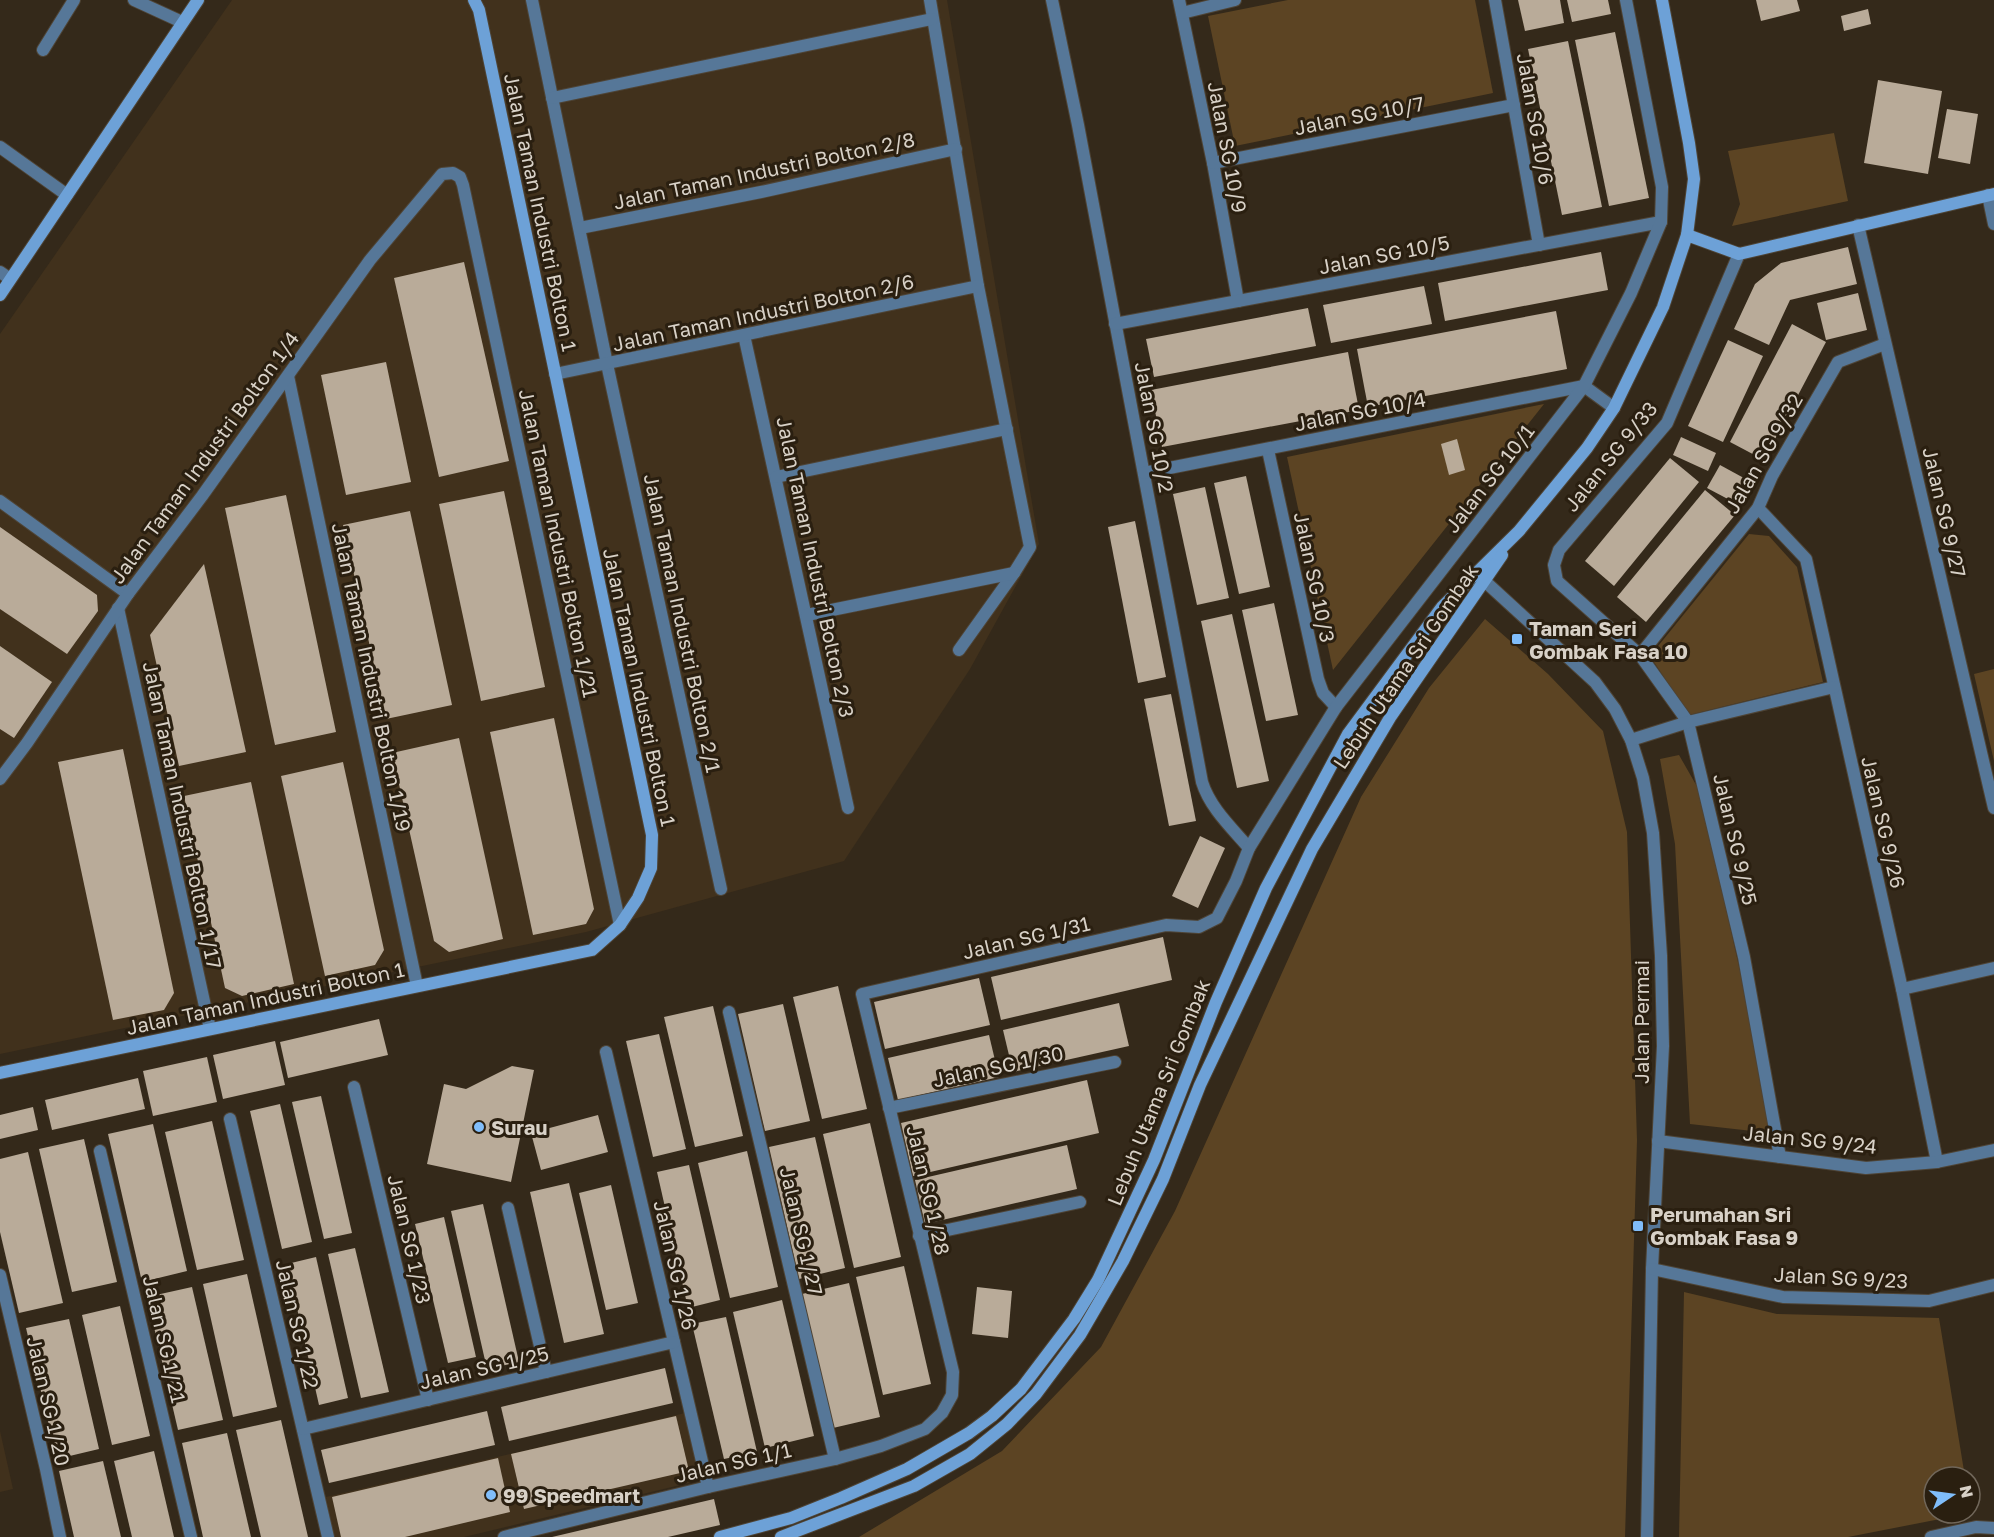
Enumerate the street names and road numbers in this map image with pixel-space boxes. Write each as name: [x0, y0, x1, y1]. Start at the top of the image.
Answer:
street label: Jalan SG 10/6: [1513, 51, 1559, 187]
street label: Jalan Taman Industri Bolton 1: [500, 71, 582, 354]
street label: Jalan SG 10/9: [1204, 79, 1252, 215]
street label: Jalan SG 10/7: [1292, 91, 1426, 139]
street label: Jalan Taman Industri Bolton 2/8: [611, 126, 917, 214]
street label: Jalan SG 10/5: [1317, 230, 1451, 278]
street label: Jalan Taman Industri Bolton 2/6: [610, 268, 916, 356]
street label: Jalan Taman Industri Bolton 1/4: [104, 326, 304, 588]
street label: Jalan SG 10/2: [1131, 360, 1179, 494]
street label: Jalan Taman Industri Bolton 1/21: [515, 387, 604, 700]
street label: Jalan SG 10/4: [1292, 387, 1428, 435]
street label: Jalan SG 9/32: [1719, 389, 1807, 517]
street label: Jalan SG 9/33: [1558, 396, 1662, 516]
street label: Jalan Taman Industri Bolton 2/3: [772, 414, 860, 720]
street label: Jalan SG 10/1: [1439, 419, 1539, 537]
street label: Jalan SG 9/27: [1918, 444, 1972, 580]
street label: Jalan Taman Industri Bolton 2/1: [640, 471, 726, 775]
street label: Jalan SG 10/3: [1289, 510, 1341, 644]
street label: Jalan Taman Industri Bolton 1/19: [328, 520, 416, 834]
street label: Jalan Taman Industri Bolton 1: [599, 546, 681, 829]
street label: Lebuh Utama Sri Gombak: [1327, 559, 1483, 773]
street label: Jalan Taman Industri Bolton 1/17: [139, 659, 227, 971]
street label: Jalan SG 9/26: [1857, 754, 1911, 890]
street label: Jalan SG 9/25: [1709, 771, 1763, 907]
street label: Jalan SG 1/31: [960, 911, 1092, 963]
street label: Jalan Taman Industri Bolton 1: [124, 957, 407, 1039]
street label: Jalan Permai: [1629, 960, 1653, 1084]
street label: Lebuh Utama Sri Gombak: [1102, 975, 1214, 1209]
street label: Jalan SG 1/30: [931, 1040, 1065, 1092]
street label: Jalan SG 9/24: [1742, 1120, 1878, 1158]
street label: Jalan SG 1/28: [902, 1123, 956, 1257]
street label: Jalan SG 1/27: [776, 1165, 828, 1297]
street label: Jalan SG 1/23: [383, 1172, 437, 1306]
street label: Jalan SG 1/26: [649, 1198, 703, 1332]
street label: Jalan SG 1/22: [271, 1257, 325, 1391]
street label: Jalan SG 9/23: [1773, 1262, 1909, 1292]
street label: Jalan SG 1/21: [139, 1273, 191, 1405]
street label: Jalan SG 1/20: [22, 1334, 76, 1468]
street label: Jalan SG 1/25: [417, 1340, 551, 1394]
street label: Jalan SG 1/1: [673, 1437, 794, 1487]

